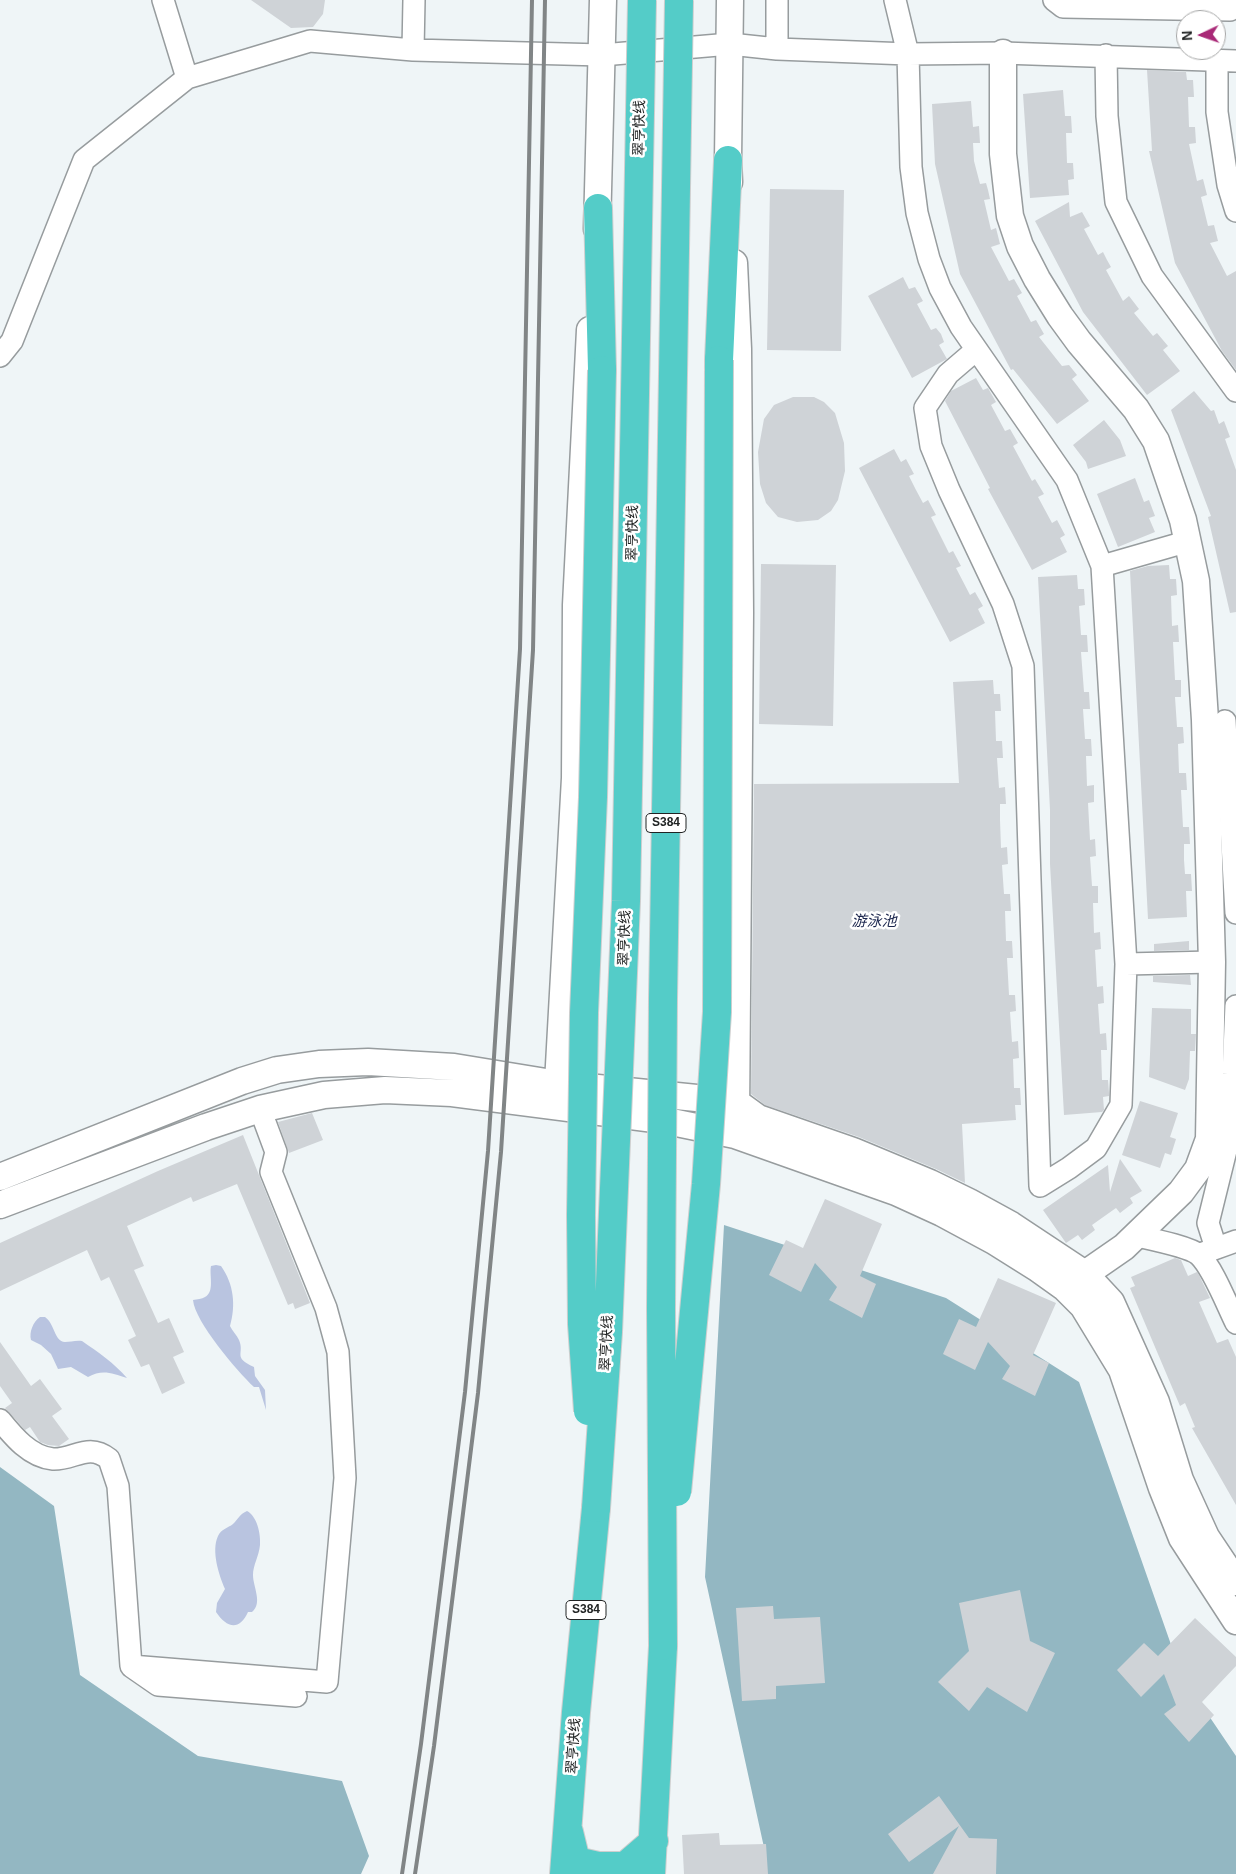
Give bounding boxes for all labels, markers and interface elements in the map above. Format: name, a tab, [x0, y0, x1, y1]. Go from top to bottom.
north arrow	[1176, 10, 1226, 60]
text: N	[1179, 30, 1195, 41]
street label: 翠亨快线	[631, 100, 649, 156]
street label: 翠亨快线	[624, 505, 642, 561]
road number: S384	[646, 814, 686, 832]
street label: 翠亨快线	[616, 910, 634, 966]
water label: 游泳池	[852, 913, 896, 931]
street label: 翠亨快线	[597, 1315, 617, 1371]
road number: S384	[566, 1600, 606, 1620]
street label: 翠亨快线	[564, 1717, 584, 1775]

